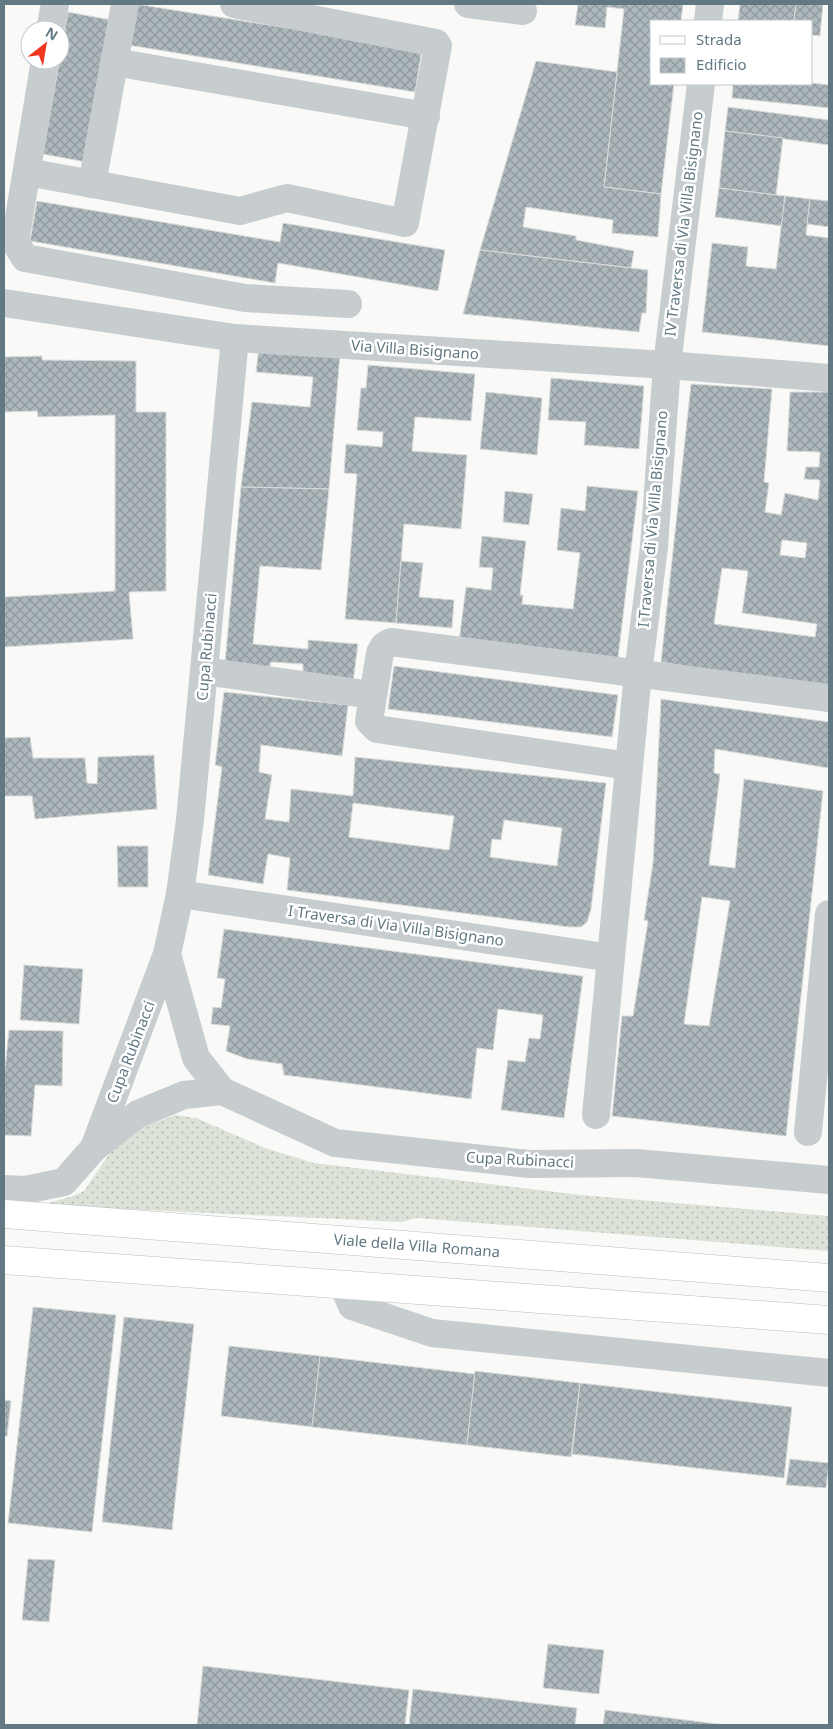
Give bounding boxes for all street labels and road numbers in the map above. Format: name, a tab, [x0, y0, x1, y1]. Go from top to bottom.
street label: IV Traversa di Via Villa Bisignano	[659, 110, 707, 338]
street label: Via Villa Bisignano	[351, 335, 480, 363]
street label: I Traversa di Via Villa Bisignano	[633, 410, 671, 628]
street label: Cupa Rubinacci	[191, 592, 221, 702]
street label: I Traversa di Via Villa Bisignano	[287, 900, 505, 950]
street label: Cupa Rubinacci	[101, 998, 159, 1106]
street label: Cupa Rubinacci	[466, 1146, 574, 1172]
street label: Viale della Villa Romana	[333, 1229, 501, 1261]

